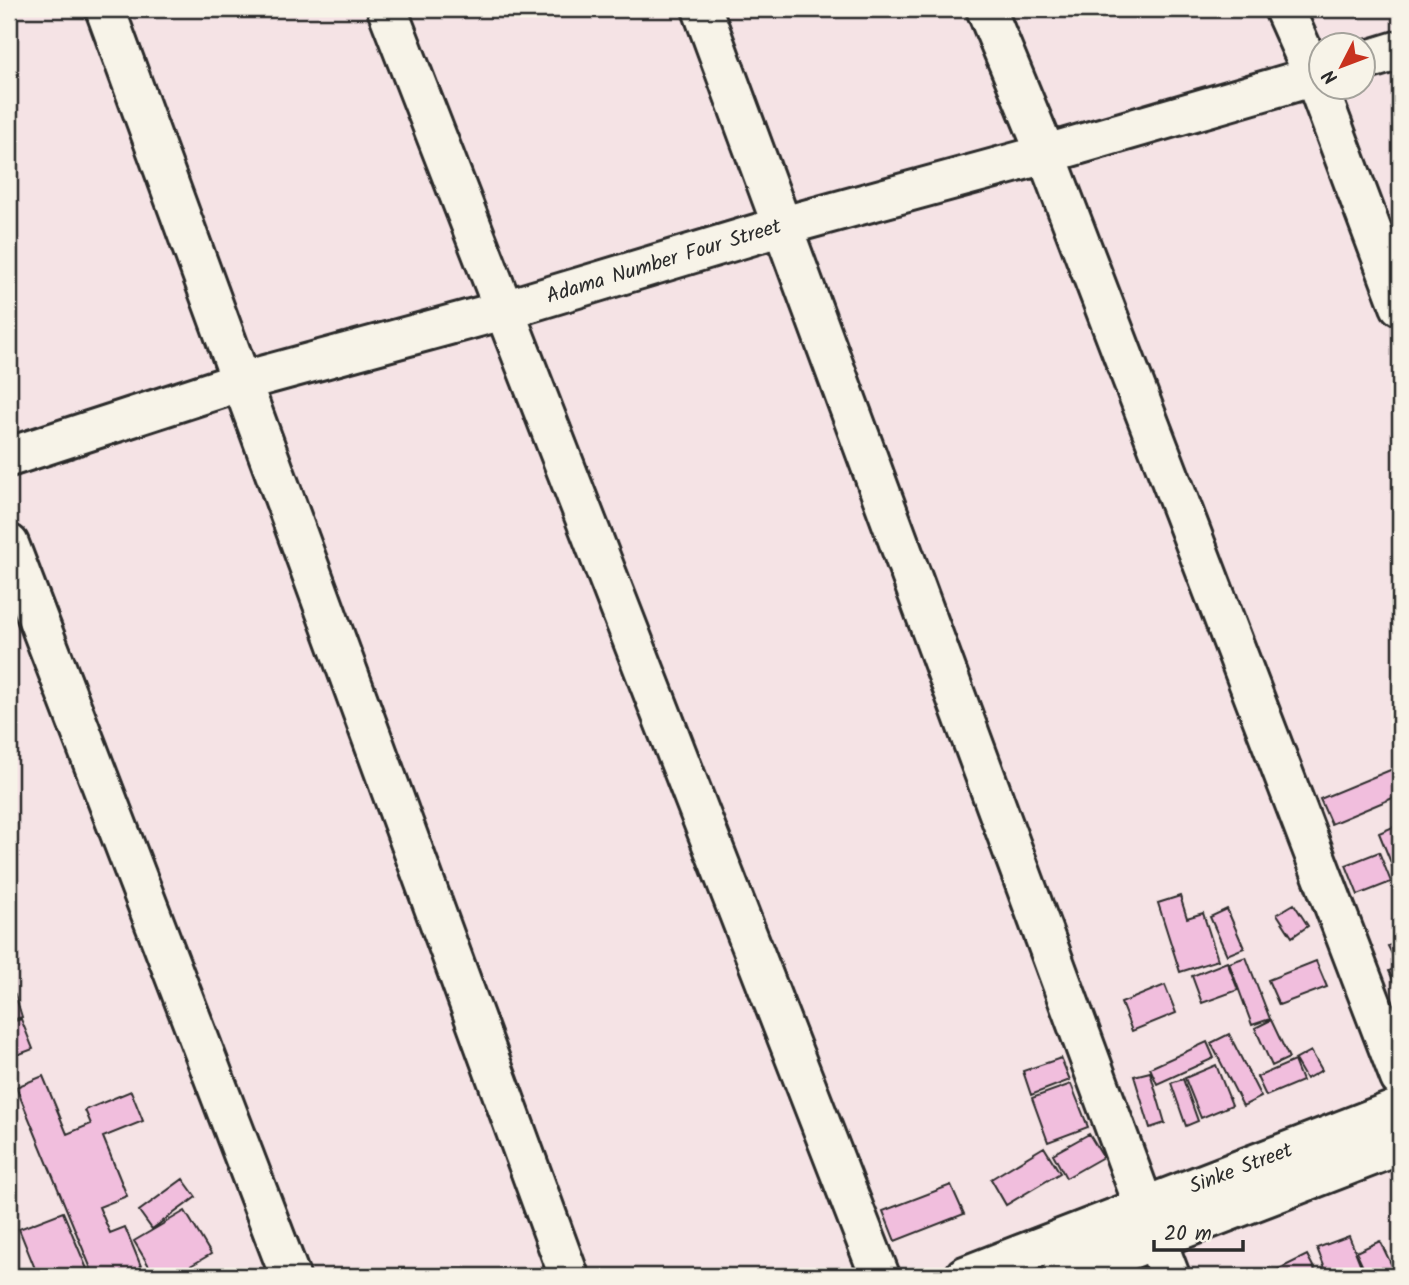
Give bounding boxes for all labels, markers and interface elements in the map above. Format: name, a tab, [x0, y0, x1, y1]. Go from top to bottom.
north arrow	[1308, 32, 1378, 102]
text: N	[1316, 62, 1346, 91]
street label: Adama Number Four Street	[542, 210, 786, 313]
street label: Sinke Street	[1185, 1134, 1298, 1204]
scale bar	[1154, 1208, 1243, 1252]
text: 20 m	[1164, 1218, 1212, 1251]

